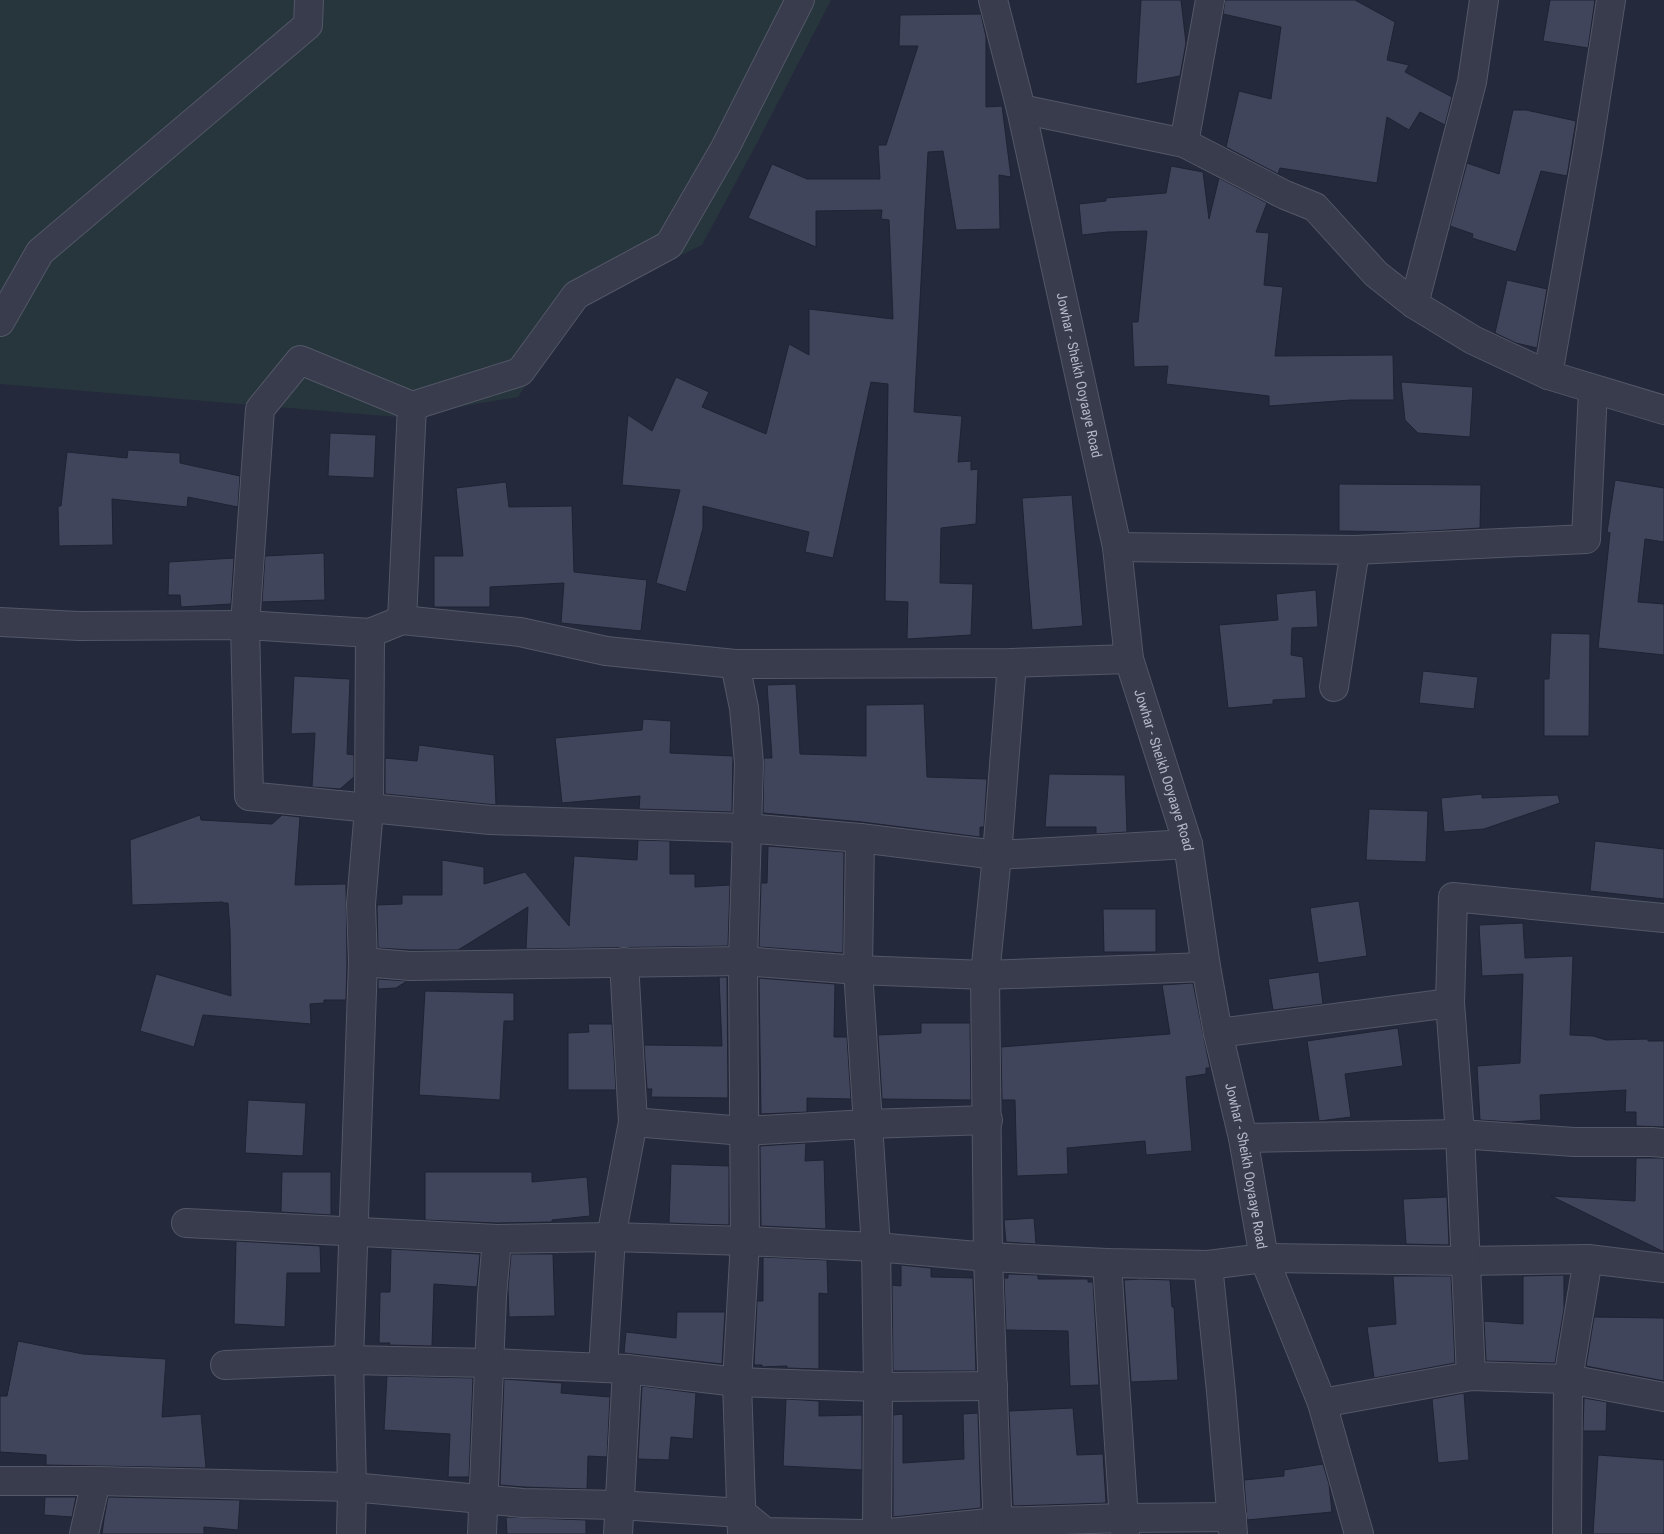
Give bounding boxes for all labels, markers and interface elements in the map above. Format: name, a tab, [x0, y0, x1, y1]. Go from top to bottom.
street label: Jowhar - Sheikh Ooyaaye Road	[1053, 291, 1105, 459]
street label: Jowhar - Sheikh Ooyaaye Road	[1131, 687, 1197, 852]
street label: Jowhar - Sheikh Ooyaaye Road	[1222, 1081, 1270, 1250]

